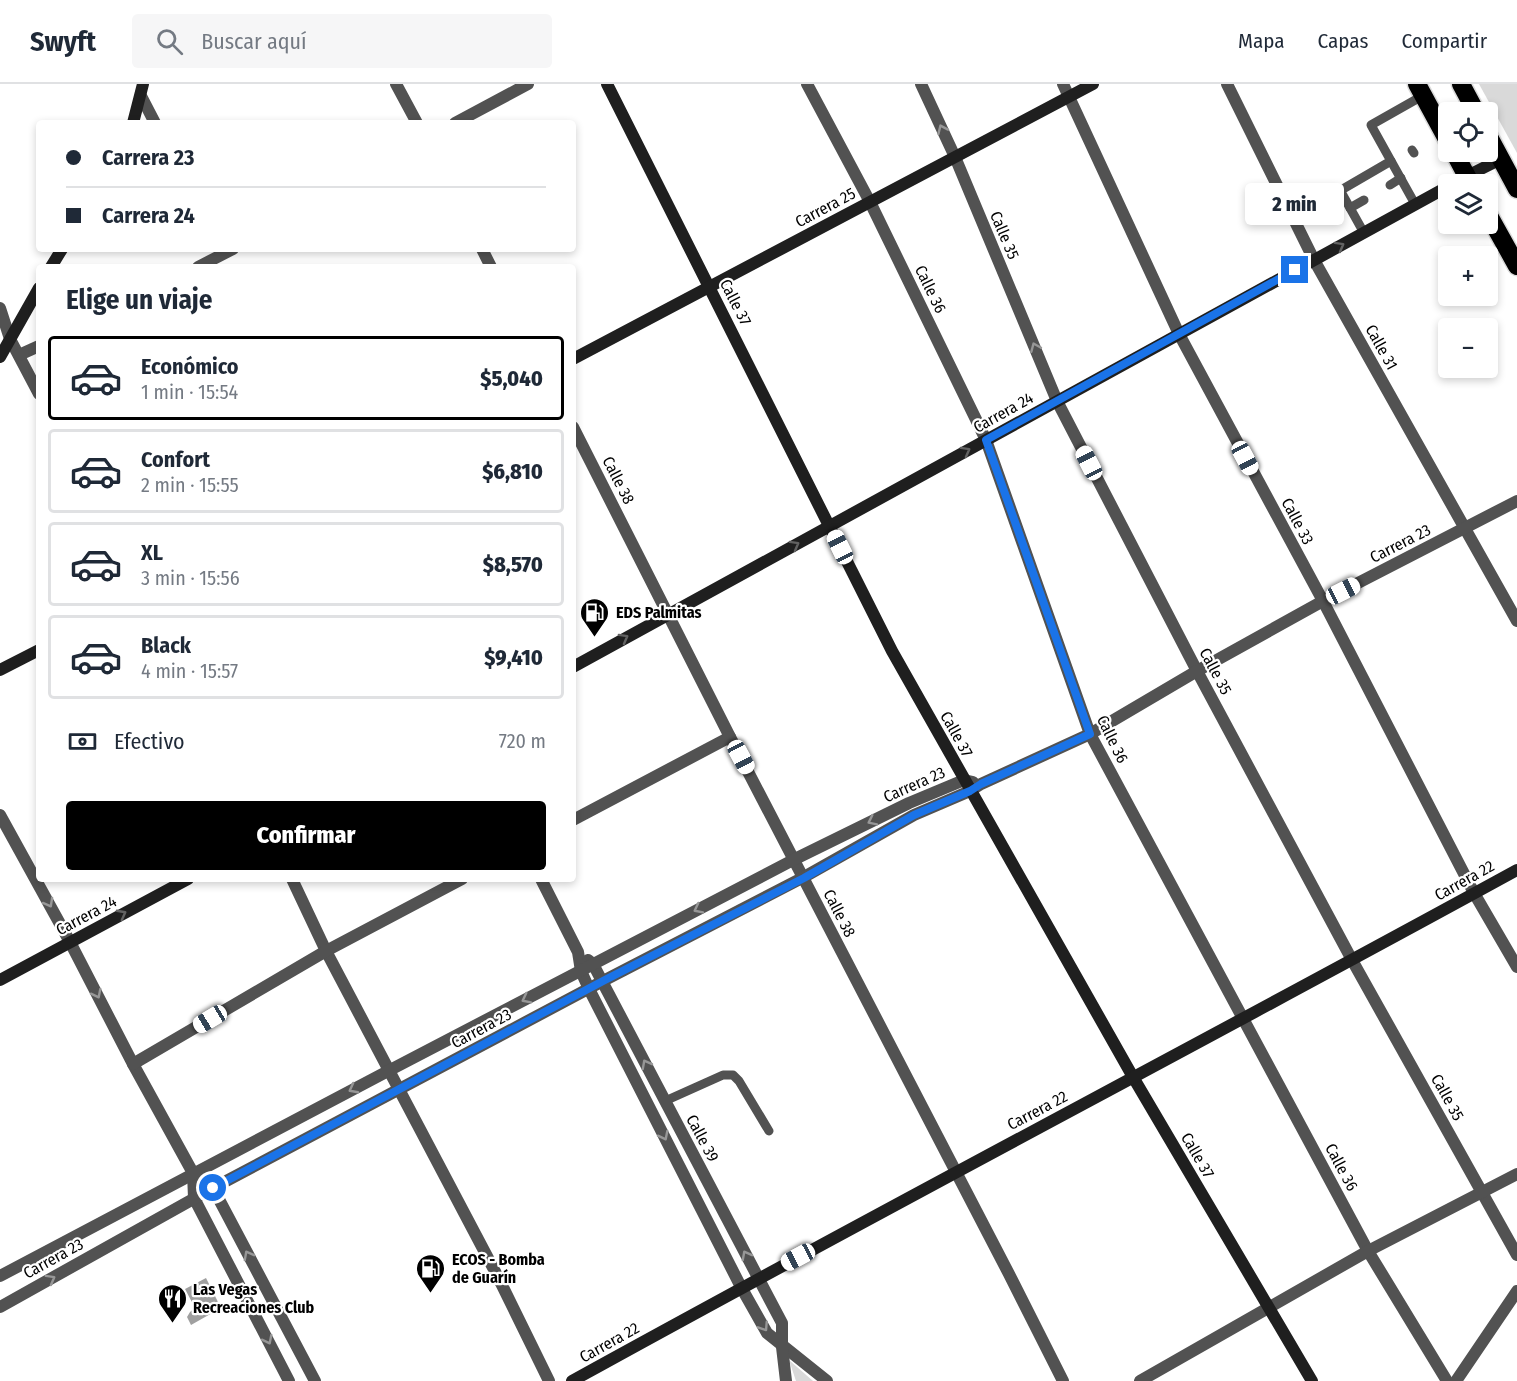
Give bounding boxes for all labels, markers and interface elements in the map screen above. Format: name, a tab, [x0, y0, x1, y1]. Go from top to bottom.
search box	[132, 14, 552, 68]
text: Swyft	[30, 25, 96, 58]
icon: search	[153, 25, 186, 58]
text: Buscar aquí	[201, 28, 307, 55]
text: Mapa	[1238, 28, 1285, 54]
text: Capas	[1318, 28, 1368, 54]
text: Compartir	[1401, 28, 1487, 54]
map controls	[1438, 102, 1498, 378]
button: locate	[1438, 102, 1498, 162]
one-way arrow	[937, 124, 949, 135]
text: Carrera 23	[102, 144, 194, 171]
button: layers	[1438, 174, 1498, 234]
callout: 2 min	[1246, 183, 1344, 225]
street label: Carrera 25	[792, 184, 859, 231]
text: 2 min	[1272, 192, 1317, 216]
text: Carrera 24	[102, 202, 195, 229]
street label: Calle 35	[986, 208, 1023, 262]
one-way arrow	[1334, 242, 1344, 253]
button: +	[1438, 246, 1498, 306]
route end	[1281, 256, 1308, 283]
street label: Calle 36	[911, 262, 950, 316]
street label: Calle 37	[716, 276, 755, 329]
text: Elige un viaje	[66, 284, 212, 316]
button: −	[1438, 318, 1498, 378]
street label: Calle 31	[1361, 321, 1402, 373]
one-way arrow	[1030, 342, 1042, 353]
icon: car	[69, 351, 123, 405]
text: Económico	[141, 353, 239, 380]
text: $5,040	[480, 365, 543, 392]
text: 1 min · 15:54	[141, 380, 238, 404]
street label: Carrera 24	[970, 388, 1037, 437]
car	[1229, 438, 1261, 478]
car	[1073, 443, 1105, 483]
icon: car	[69, 444, 123, 498]
text: Confort	[141, 446, 210, 473]
one-way arrow	[960, 447, 970, 458]
street label: Calle 38	[599, 453, 639, 507]
text: $6,810	[482, 458, 543, 485]
text: 2 min · 15:55	[141, 473, 239, 497]
street label: Calle 33	[1277, 495, 1318, 548]
street label: Carrera 23	[1367, 520, 1434, 567]
car	[824, 527, 856, 567]
icon: car	[69, 537, 123, 591]
text: XL	[141, 539, 163, 566]
one-way arrow	[789, 541, 799, 552]
text: $8,570	[483, 551, 543, 578]
text: 3 min · 15:56	[141, 566, 240, 590]
car	[1323, 575, 1363, 607]
fuel station icon: EDS Palmitas	[579, 596, 611, 638]
place label: EDS Palmitas	[616, 603, 702, 622]
icon: car	[69, 630, 123, 684]
text: Black	[141, 632, 191, 659]
one-way arrow	[618, 634, 629, 645]
text: $9,410	[484, 644, 543, 671]
street label: Calle 35	[1195, 645, 1236, 698]
text: 4 min · 15:57	[141, 659, 238, 683]
street label: Calle 37	[936, 708, 977, 761]
street label: Calle 36	[1093, 712, 1132, 766]
icon: cash	[66, 725, 99, 758]
text: Efectivo	[114, 728, 185, 755]
text: 720 m	[499, 729, 546, 753]
car	[725, 737, 757, 777]
street label: Carrera 23	[880, 762, 948, 806]
button: Confirmar	[66, 801, 546, 870]
one-way arrow	[868, 813, 879, 825]
street label: Carrera 22	[1431, 856, 1497, 905]
street label: Calle 38	[820, 886, 860, 940]
street label: Carrera 24	[53, 892, 120, 939]
one-way arrow	[42, 897, 53, 907]
one-way arrow	[694, 902, 705, 913]
one-way arrow	[116, 910, 126, 921]
one-way arrow	[90, 987, 101, 998]
one-way arrow	[521, 992, 532, 1004]
car	[190, 1002, 230, 1036]
street label: Carrera 23	[448, 1005, 515, 1052]
one-way arrow	[641, 1059, 653, 1070]
street label: Calle 35	[1427, 1071, 1468, 1124]
one-way arrow	[348, 1082, 359, 1093]
street label: Carrera 22	[1004, 1087, 1070, 1134]
street label: Calle 39	[682, 1111, 723, 1165]
one-way arrow	[657, 1129, 668, 1140]
street label: Calle 37	[1177, 1129, 1218, 1182]
street label: Calle 36	[1321, 1140, 1362, 1194]
route start	[199, 1174, 226, 1201]
street label: Carrera 23	[20, 1234, 86, 1283]
car	[778, 1241, 818, 1273]
place label: ECOS - Bomba de Guarín	[452, 1250, 545, 1287]
one-way arrow	[244, 1251, 255, 1261]
one-way arrow	[742, 1251, 753, 1261]
fuel station icon: ECOS - Bomba de Guarín	[415, 1252, 447, 1294]
one-way arrow	[45, 1274, 55, 1286]
place label: Las Vegas Recreaciones Club	[193, 1280, 315, 1317]
restaurant icon: Las Vegas Recreaciones Club	[156, 1282, 188, 1324]
street label: Carrera 22	[576, 1318, 642, 1367]
one-way arrow	[757, 1320, 768, 1331]
one-way arrow	[260, 1334, 272, 1345]

